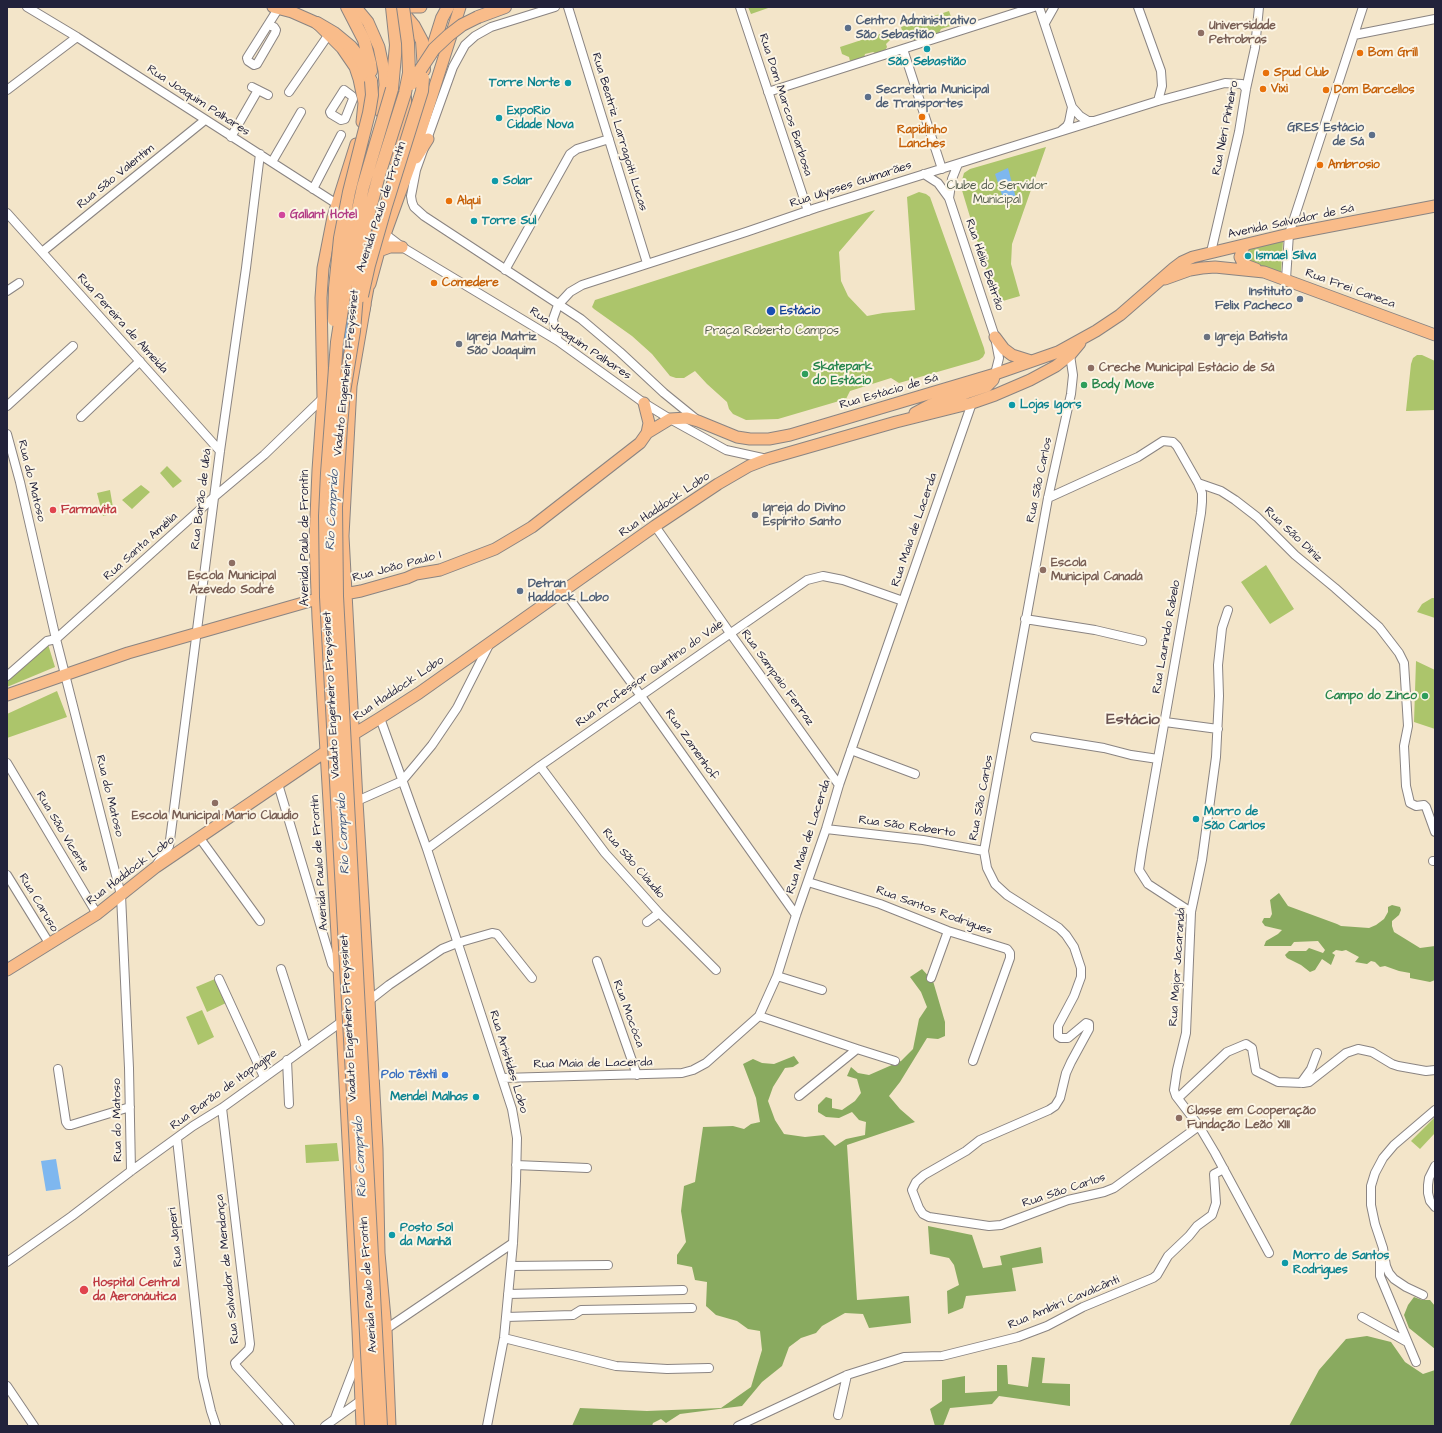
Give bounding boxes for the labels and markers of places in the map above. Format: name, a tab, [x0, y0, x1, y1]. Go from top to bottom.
place label: Centro Administrativo São Sebastião	[856, 14, 976, 42]
place label: Universidade Petrobras	[1209, 19, 1276, 47]
marker: Centro Administrativo São Sebastião	[843, 23, 853, 33]
marker: Universidade Petrobras	[1196, 28, 1206, 38]
marker: São Sebastião	[922, 44, 932, 54]
place label: Bom Grill	[1368, 46, 1418, 60]
marker: Bom Grill	[1355, 48, 1365, 58]
place label: São Sebastião	[888, 55, 966, 69]
place label: Spud Club	[1274, 66, 1329, 80]
marker: Spud Club	[1261, 68, 1271, 78]
place label: Torre Norte	[489, 76, 560, 90]
marker: Torre Norte	[563, 78, 573, 88]
place label: Vixi	[1271, 82, 1288, 96]
place label: Secretaria Municipal de Transportes	[876, 83, 989, 111]
place label: Dom Barcellos	[1334, 83, 1415, 97]
marker: Vixi	[1258, 84, 1268, 94]
marker: Dom Barcellos	[1321, 85, 1331, 95]
marker: Secretaria Municipal de Transportes	[863, 92, 873, 102]
place label: ExpoRio Cidade Nova	[507, 104, 574, 132]
marker: Rapidinho Lanches	[917, 112, 927, 122]
marker: ExpoRio Cidade Nova	[494, 113, 504, 123]
place label: GRES Estácio de Sá	[1287, 121, 1364, 149]
place label: Rapidinho Lanches	[897, 123, 947, 151]
marker: GRES Estácio de Sá	[1367, 130, 1377, 140]
place label: Ambrosio	[1328, 158, 1380, 172]
marker: Ambrosio	[1315, 160, 1325, 170]
place label: Solar	[503, 174, 532, 188]
marker: Solar	[490, 176, 500, 186]
place label: Alqui	[457, 194, 481, 208]
marker: Alqui	[444, 196, 454, 206]
place label: Gallant Hotel	[290, 208, 357, 222]
marker: Gallant Hotel	[277, 210, 287, 220]
place label: Torre Sul	[482, 214, 536, 228]
marker: Torre Sul	[469, 216, 479, 226]
place label: Ismael Silva	[1256, 249, 1316, 263]
marker: Ismael Silva	[1243, 251, 1253, 261]
place label: Comedere	[442, 276, 499, 290]
marker: Comedere	[429, 278, 439, 288]
place label: Instituto Felix Pacheco	[1215, 285, 1292, 313]
marker: Instituto Felix Pacheco	[1295, 294, 1305, 304]
place label: Estácio	[780, 304, 820, 318]
marker: Estácio	[765, 305, 777, 317]
place label: Igreja Matriz São Joaquim	[467, 330, 536, 358]
place label: Igreja Batista	[1215, 330, 1287, 344]
marker: Igreja Batista	[1202, 332, 1212, 342]
marker: Igreja Matriz São Joaquim	[454, 339, 464, 349]
place label: Skatepark do Estácio	[813, 360, 872, 388]
place label: Creche Municipal Estácio de Sá	[1099, 361, 1274, 375]
marker: Creche Municipal Estácio de Sá	[1086, 363, 1096, 373]
marker: Skatepark do Estácio	[800, 369, 810, 379]
place label: Body Move	[1092, 378, 1154, 392]
marker: Body Move	[1079, 380, 1089, 390]
place label: Lojas Igors	[1020, 398, 1082, 412]
marker: Lojas Igors	[1007, 400, 1017, 410]
place label: Igreja do Divino Espírito Santo	[763, 501, 845, 529]
place label: Farmavita	[61, 503, 116, 517]
marker: Farmavita	[48, 505, 58, 515]
marker: Igreja do Divino Espírito Santo	[750, 510, 760, 520]
place label: Escola Municipal Canadá	[1051, 556, 1143, 584]
marker: Escola Municipal Azevedo Sodré	[227, 558, 237, 568]
marker: Escola Municipal Canadá	[1038, 565, 1048, 575]
place label: Escola Municipal Azevedo Sodré	[188, 569, 276, 597]
place label: Detran Haddock Lobo	[528, 577, 609, 605]
marker: Detran Haddock Lobo	[515, 586, 525, 596]
place label: Campo do Zinco	[1326, 689, 1417, 703]
marker: Campo do Zinco	[1420, 691, 1430, 701]
marker: Escola Municipal Mario Claudio	[210, 798, 220, 808]
place label: Morro de São Carlos	[1204, 805, 1265, 833]
place label: Escola Municipal Mario Claudio	[132, 809, 298, 823]
marker: Morro de São Carlos	[1191, 814, 1201, 824]
place label: Polo Têxtil	[381, 1068, 437, 1082]
marker: Polo Têxtil	[440, 1070, 450, 1080]
place label: Mendel Malhas	[390, 1090, 468, 1104]
marker: Mendel Malhas	[471, 1092, 481, 1102]
place label: Classe em Cooperação Fundação Leão XIII	[1187, 1104, 1316, 1132]
marker: Classe em Cooperação Fundação Leão XIII	[1174, 1113, 1184, 1123]
place label: Posto Sol da Manhã	[400, 1221, 453, 1249]
marker: Posto Sol da Manhã	[387, 1230, 397, 1240]
place label: Morro de Santos Rodrigues	[1293, 1249, 1389, 1277]
marker: Morro de Santos Rodrigues	[1280, 1258, 1290, 1268]
place label: Hospital Central da Aeronáutica	[93, 1276, 180, 1304]
marker: Hospital Central da Aeronáutica	[78, 1284, 90, 1296]

